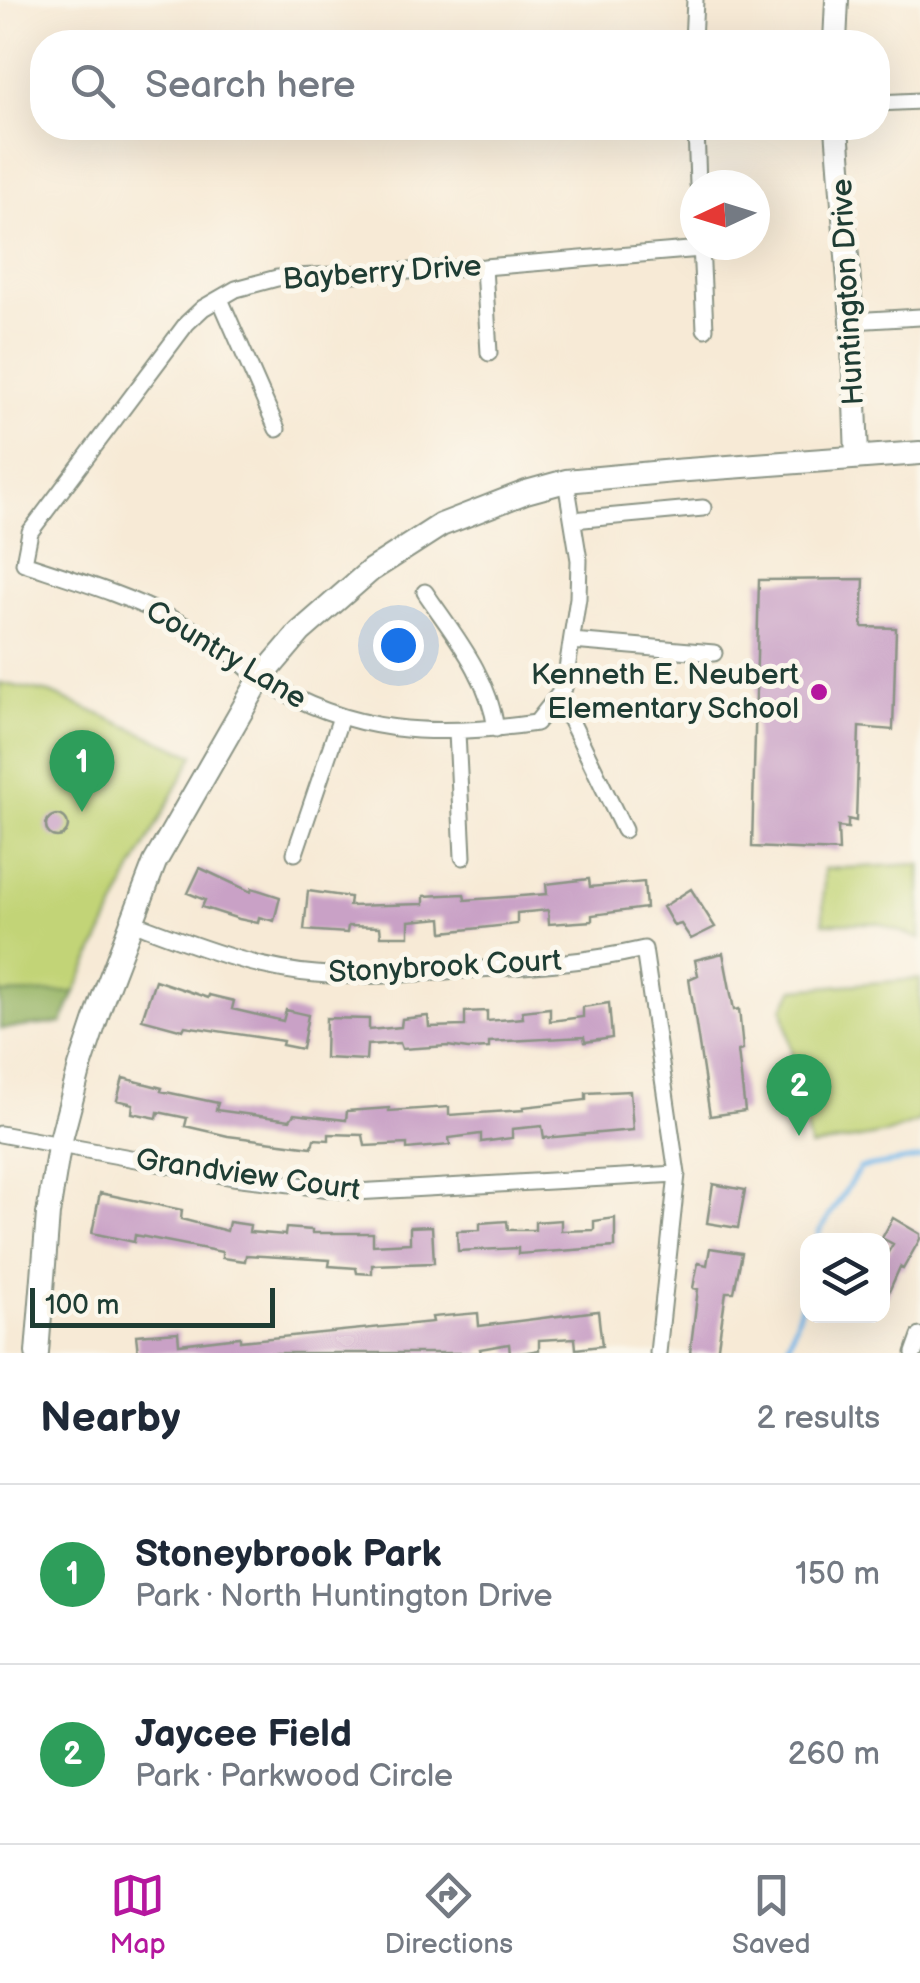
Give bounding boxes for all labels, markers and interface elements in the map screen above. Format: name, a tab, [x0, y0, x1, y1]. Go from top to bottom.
search box	[30, 30, 890, 140]
icon: search	[65, 58, 120, 113]
text: Search here	[145, 63, 356, 108]
north arrow	[680, 170, 770, 260]
street label: Huntington Drive	[824, 178, 872, 406]
street label: Bayberry Drive	[281, 248, 483, 298]
street label: Country Lane	[139, 593, 313, 717]
your location	[373, 620, 424, 671]
place label: Kenneth E. Neubert Elementary School	[531, 657, 799, 727]
marker: Kenneth E. Neubert Elementary School	[808, 681, 830, 703]
pin: 1	[49, 730, 114, 812]
street label: Stonybrook Court	[328, 943, 562, 991]
pin: 2	[766, 1054, 832, 1136]
street label: Grandview Court	[133, 1141, 363, 1209]
map controls	[800, 1233, 890, 1323]
button: layers	[800, 1233, 890, 1323]
scale bar	[30, 1283, 275, 1328]
text: 100 m	[45, 1289, 119, 1322]
text: Nearby	[40, 1393, 180, 1444]
text: 2 results	[756, 1399, 880, 1438]
text: Stoneybrook Park	[135, 1532, 441, 1577]
text: 1	[66, 1555, 79, 1594]
text: 150 m	[795, 1555, 880, 1594]
text: Park · North Huntington Drive	[135, 1577, 552, 1616]
text: Jaycee Field	[135, 1712, 352, 1757]
text: 2	[63, 1735, 82, 1774]
text: 260 m	[788, 1735, 880, 1774]
text: Park · Parkwood Circle	[135, 1757, 453, 1796]
tab: Map	[109, 1868, 166, 1961]
tab: Directions	[384, 1868, 513, 1961]
tab: Saved	[732, 1868, 811, 1961]

